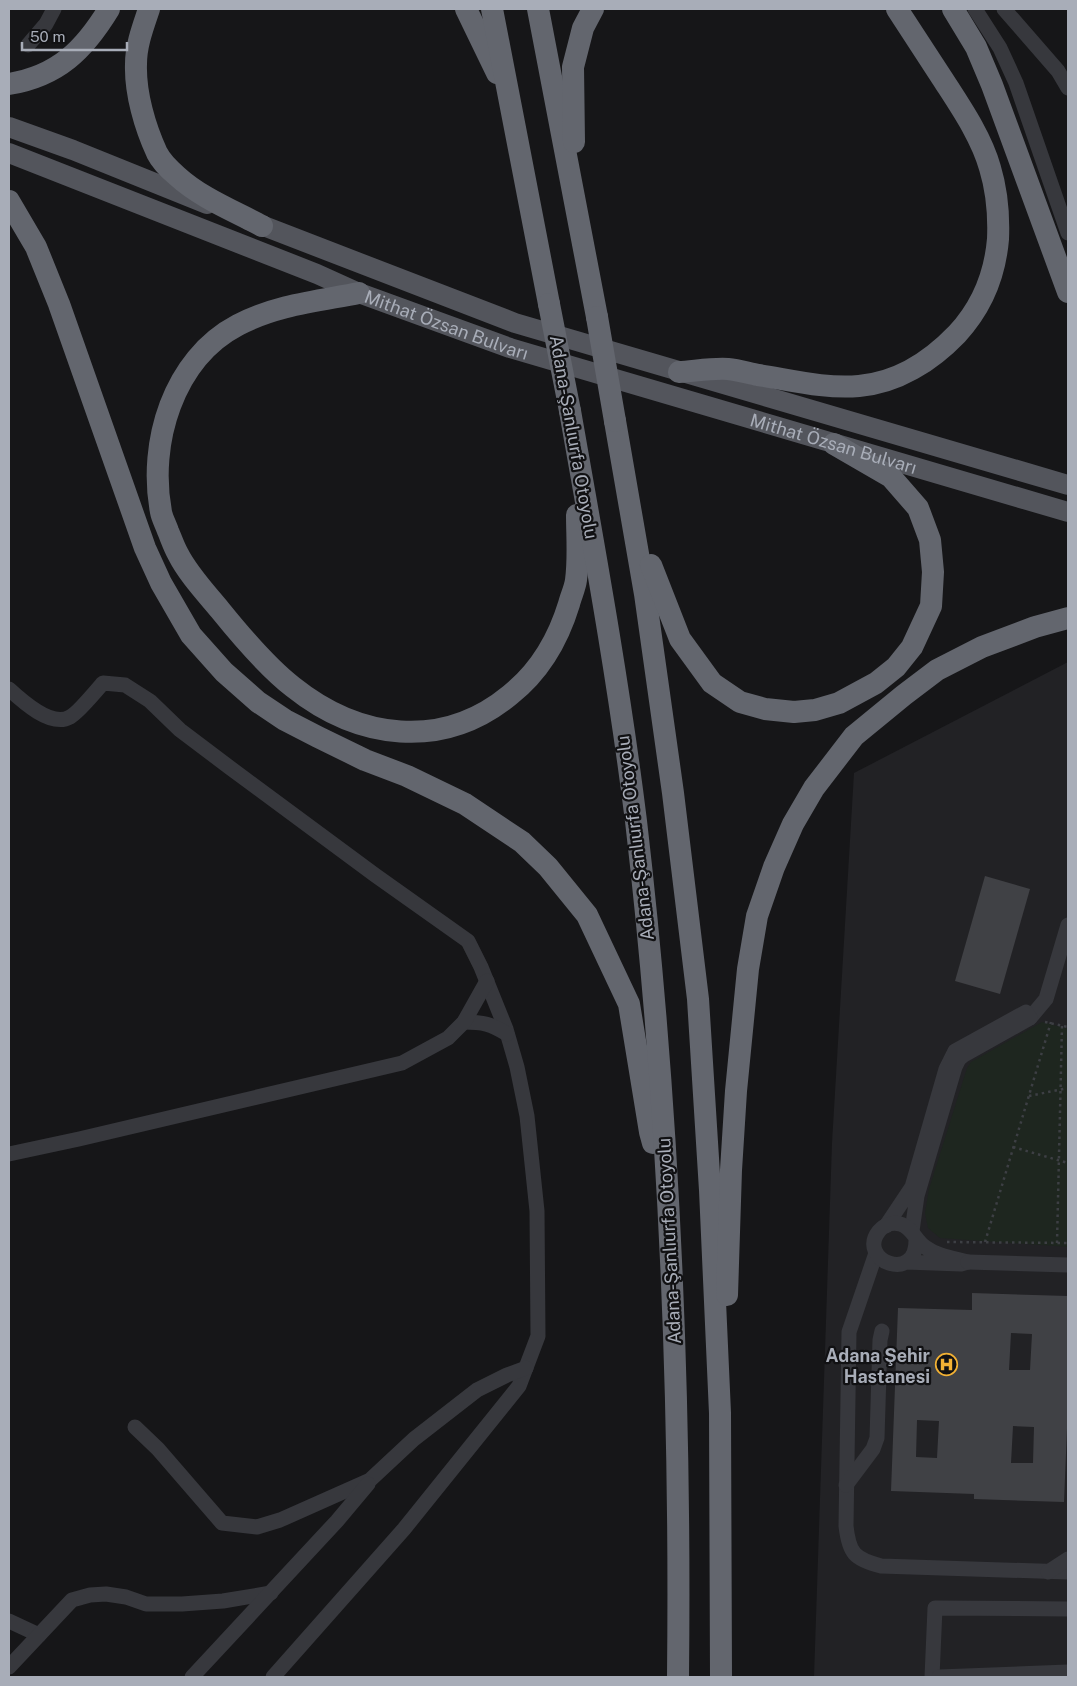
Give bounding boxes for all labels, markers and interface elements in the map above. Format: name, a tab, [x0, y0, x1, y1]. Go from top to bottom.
scale bar	[22, 20, 128, 52]
text: 50 m	[30, 28, 65, 45]
street label: Mithat Özsan Bulvarı	[362, 285, 531, 363]
street label: Adana-Şanlıurfa Otoyolu	[546, 334, 602, 540]
street label: Mithat Özsan Bulvarı	[748, 409, 919, 478]
street label: Adana-Şanlıurfa Otoyolu	[612, 734, 658, 942]
street label: Adana-Şanlıurfa Otoyolu	[653, 1137, 685, 1345]
place label: Adana Şehir Hastanesi	[826, 1345, 931, 1387]
hospital icon: Adana Şehir Hastanesi	[934, 1353, 958, 1377]

